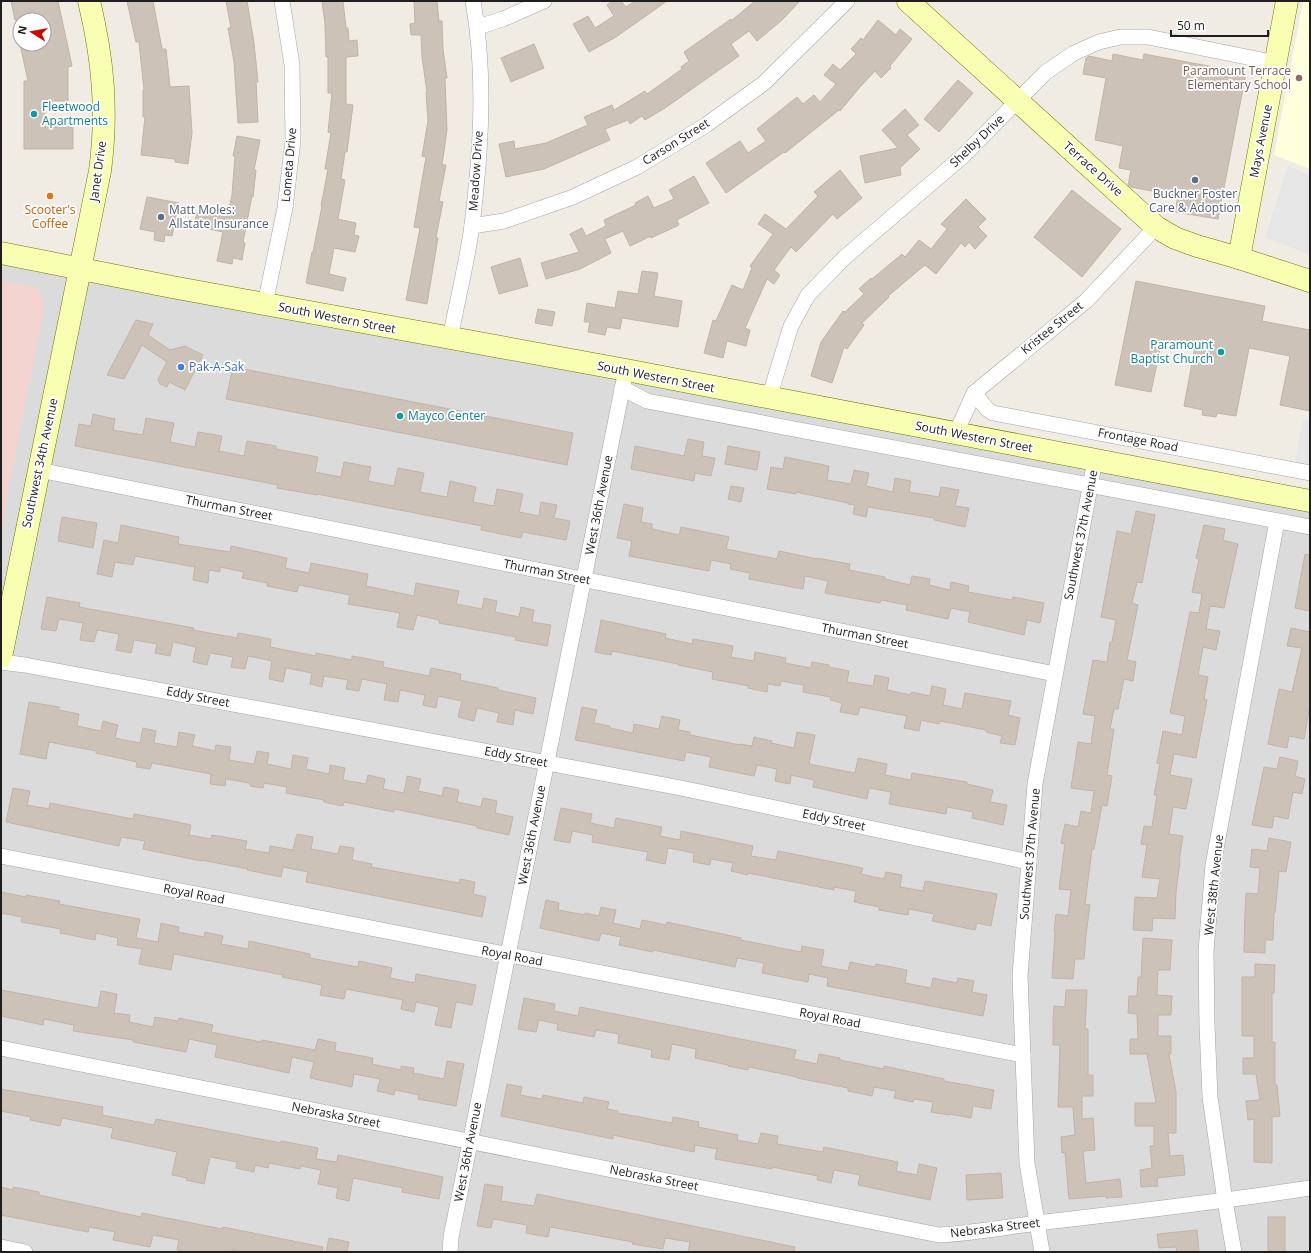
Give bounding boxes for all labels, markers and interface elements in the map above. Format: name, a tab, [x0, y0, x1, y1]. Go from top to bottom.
north arrow	[12, 12, 52, 52]
scale bar	[1171, 12, 1268, 38]
text: 50 m	[1177, 17, 1205, 34]
text: N	[13, 24, 30, 36]
place label: Paramount Terrace Elementary School	[1183, 62, 1291, 93]
marker: Paramount Terrace Elementary School	[1294, 73, 1304, 83]
place label: Fleetwood Apartments	[42, 98, 108, 129]
street label: Mays Avenue	[1245, 103, 1276, 179]
marker: Fleetwood Apartments	[29, 109, 39, 119]
street label: Shelby Drive	[946, 110, 1008, 171]
street label: Carson Street	[639, 114, 712, 169]
street label: Lometa Drive	[277, 127, 300, 203]
street label: Meadow Drive	[464, 130, 487, 212]
street label: Terrace Drive	[1060, 137, 1127, 200]
street label: Janet Drive	[85, 139, 110, 203]
marker: Buckner Foster Care & Adoption	[1190, 175, 1200, 185]
place label: Buckner Foster Care & Adoption	[1149, 185, 1241, 216]
marker: Scooter's Coffee	[45, 191, 55, 201]
place label: Scooter's Coffee	[24, 201, 76, 232]
place label: Matt Moles: Allstate Insurance	[169, 201, 269, 232]
marker: Matt Moles: Allstate Insurance	[156, 212, 166, 222]
street label: Kristee Street	[1017, 297, 1086, 358]
street label: South Western Street	[277, 298, 397, 337]
place label: Paramount Baptist Church	[1131, 336, 1213, 367]
marker: Paramount Baptist Church	[1216, 347, 1226, 357]
street label: South Western Street	[596, 357, 716, 396]
place label: Pak-A-Sak	[189, 358, 245, 375]
marker: Pak-A-Sak	[176, 362, 186, 372]
street label: Southwest 34th Avenue	[17, 396, 62, 529]
place label: Mayco Center	[408, 407, 485, 424]
marker: Mayco Center	[395, 411, 405, 421]
street label: South Western Street	[914, 417, 1034, 456]
street label: Frontage Road	[1096, 423, 1180, 456]
street label: West 36th Avenue	[581, 453, 617, 556]
street label: Southwest 37th Avenue	[1060, 468, 1102, 601]
street label: Thurman Street	[184, 491, 274, 524]
street label: Thurman Street	[502, 555, 592, 588]
street label: Thurman Street	[820, 619, 910, 652]
street label: Eddy Street	[165, 682, 231, 711]
street label: Eddy Street	[483, 742, 549, 771]
street label: West 36th Avenue	[514, 783, 550, 886]
street label: Southwest 37th Avenue	[1015, 787, 1044, 921]
street label: Eddy Street	[801, 805, 867, 834]
street label: West 38th Avenue	[1200, 833, 1227, 936]
street label: Royal Road	[162, 879, 226, 908]
street label: Royal Road	[480, 941, 544, 970]
street label: Royal Road	[798, 1003, 862, 1032]
street label: Nebraska Street	[290, 1098, 382, 1131]
street label: West 36th Avenue	[450, 1100, 486, 1203]
street label: Nebraska Street	[608, 1161, 700, 1194]
street label: Nebraska Street	[949, 1214, 1041, 1241]

